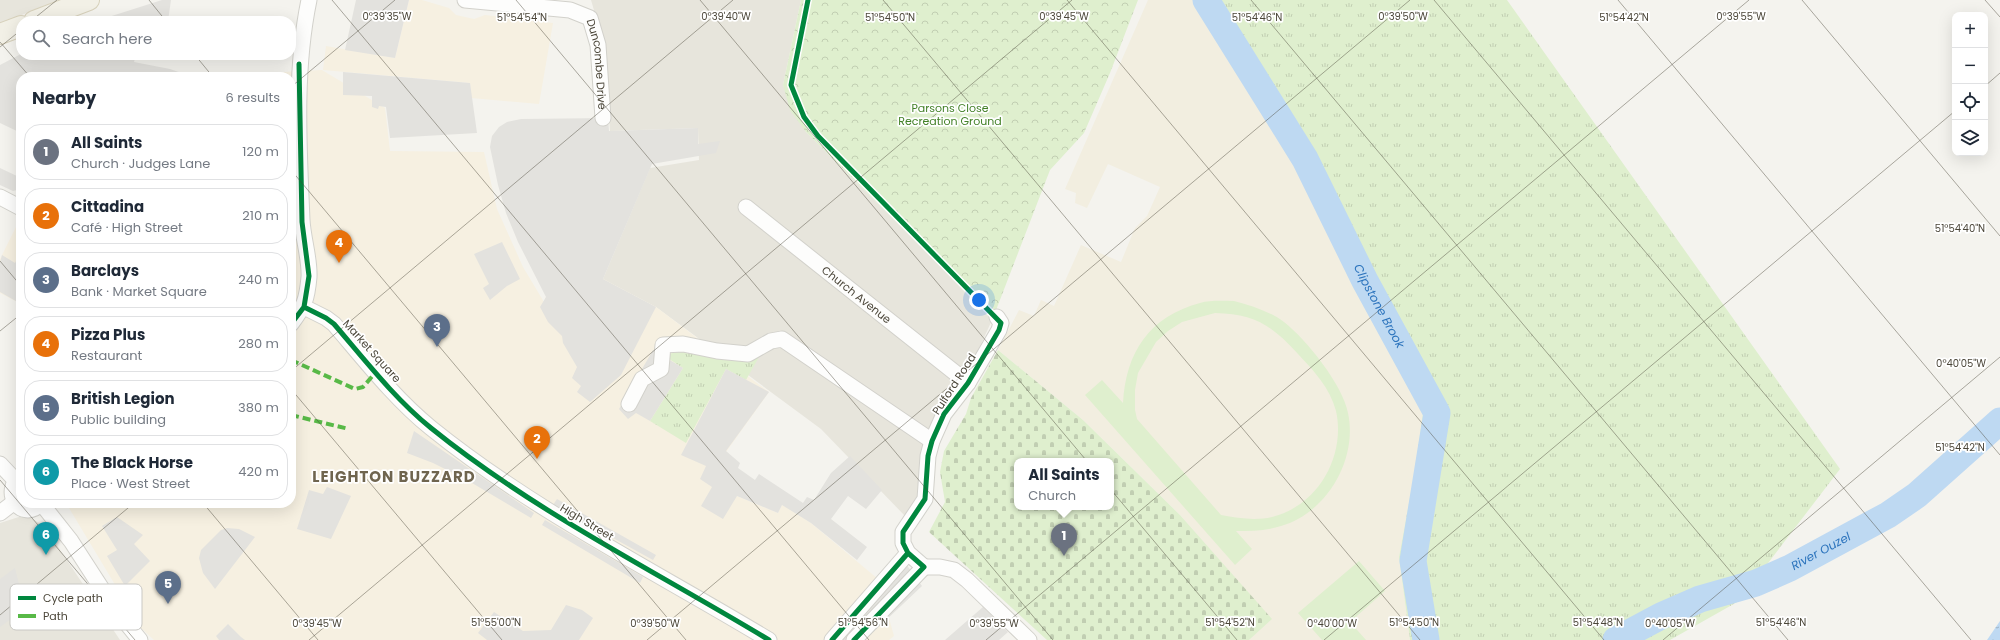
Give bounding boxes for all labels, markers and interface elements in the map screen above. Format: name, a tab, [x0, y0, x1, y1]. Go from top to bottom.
text: 0°39'35"W	[362, 9, 412, 24]
text: 0°39'40"W	[701, 9, 751, 24]
text: 0°39'45"W	[1039, 9, 1089, 24]
text: 0°39'50"W	[1378, 9, 1428, 24]
text: 0°39'55"W	[1716, 9, 1766, 24]
text: 51°54'54"N	[497, 10, 547, 25]
text: 51°54'50"N	[865, 10, 915, 25]
text: 51°54'46"N	[1232, 10, 1282, 25]
text: 51°54'42"N	[1599, 10, 1649, 25]
map controls	[1952, 12, 1988, 156]
button: +	[1952, 12, 1988, 48]
search box	[16, 16, 296, 60]
street label: Duncombe Drive	[583, 17, 610, 110]
icon: search	[30, 27, 52, 49]
text: Search here	[62, 28, 152, 49]
button: −	[1952, 48, 1988, 84]
button: locate	[1952, 84, 1988, 120]
text: Nearby	[32, 86, 96, 110]
text: 6 results	[226, 88, 280, 107]
park label: Parsons Close Recreation Ground	[898, 100, 1002, 129]
button: layers	[1952, 120, 1988, 156]
text: All Saints	[71, 132, 143, 153]
text: 1	[44, 142, 48, 161]
text: 120 m	[242, 142, 279, 161]
text: Church · Judges Lane	[71, 154, 210, 173]
text: Cittadina	[71, 196, 144, 217]
text: 2	[42, 206, 50, 225]
text: 210 m	[242, 206, 279, 225]
text: Café · High Street	[71, 218, 183, 237]
text: 51°54'40"N	[1935, 221, 1985, 236]
pin: 4	[326, 230, 352, 263]
text: Barclays	[71, 260, 139, 281]
water label: Clipstone Brook	[1350, 261, 1409, 352]
street label: Church Avenue	[818, 262, 895, 327]
text: 3	[42, 270, 50, 289]
text: 240 m	[238, 270, 279, 289]
text: Bank · Market Square	[71, 282, 207, 301]
your location	[969, 290, 989, 310]
pin: 3	[424, 314, 450, 347]
street label: Market Square	[339, 316, 405, 386]
text: Pizza Plus	[71, 324, 145, 345]
text: 4	[42, 334, 50, 353]
text: 280 m	[238, 334, 279, 353]
text: Restaurant	[71, 346, 142, 365]
street label: Pulford Road	[928, 350, 980, 418]
text: 0°40'05"W	[1936, 356, 1986, 371]
text: British Legion	[71, 388, 175, 409]
text: 5	[42, 398, 50, 417]
text: 380 m	[238, 398, 279, 417]
text: Public building	[71, 410, 166, 429]
pin: 2	[524, 426, 550, 459]
text: 51°54'42"N	[1935, 440, 1985, 455]
text: The Black Horse	[71, 452, 193, 473]
popup	[1014, 458, 1114, 510]
text: 6	[42, 462, 50, 481]
text: 420 m	[238, 462, 279, 481]
text: All Saints	[1028, 464, 1100, 485]
district label: LEIGHTON BUZZARD	[312, 466, 476, 487]
text: Place · West Street	[71, 474, 190, 493]
text: Church	[1028, 486, 1076, 505]
street label: High Street	[557, 500, 617, 544]
pin: 6	[33, 522, 59, 555]
pin: 1	[1051, 523, 1077, 556]
water label: River Ouzel	[1788, 528, 1853, 574]
pin: 5	[155, 571, 181, 604]
legend	[10, 584, 142, 630]
text: Cycle path	[43, 590, 103, 606]
text: Path	[43, 608, 68, 624]
text: 51°55'00"N	[471, 615, 521, 630]
text: 51°54'56"N	[838, 615, 888, 630]
text: 51°54'52"N	[1205, 615, 1255, 630]
text: 51°54'50"N	[1389, 615, 1439, 630]
text: 51°54'48"N	[1573, 615, 1623, 630]
text: 51°54'46"N	[1756, 615, 1806, 630]
text: 0°39'45"W	[292, 616, 342, 631]
text: 0°39'50"W	[630, 616, 680, 631]
text: 0°39'55"W	[969, 616, 1019, 631]
text: 0°40'00"W	[1307, 616, 1357, 631]
text: 0°40'05"W	[1645, 616, 1695, 631]

